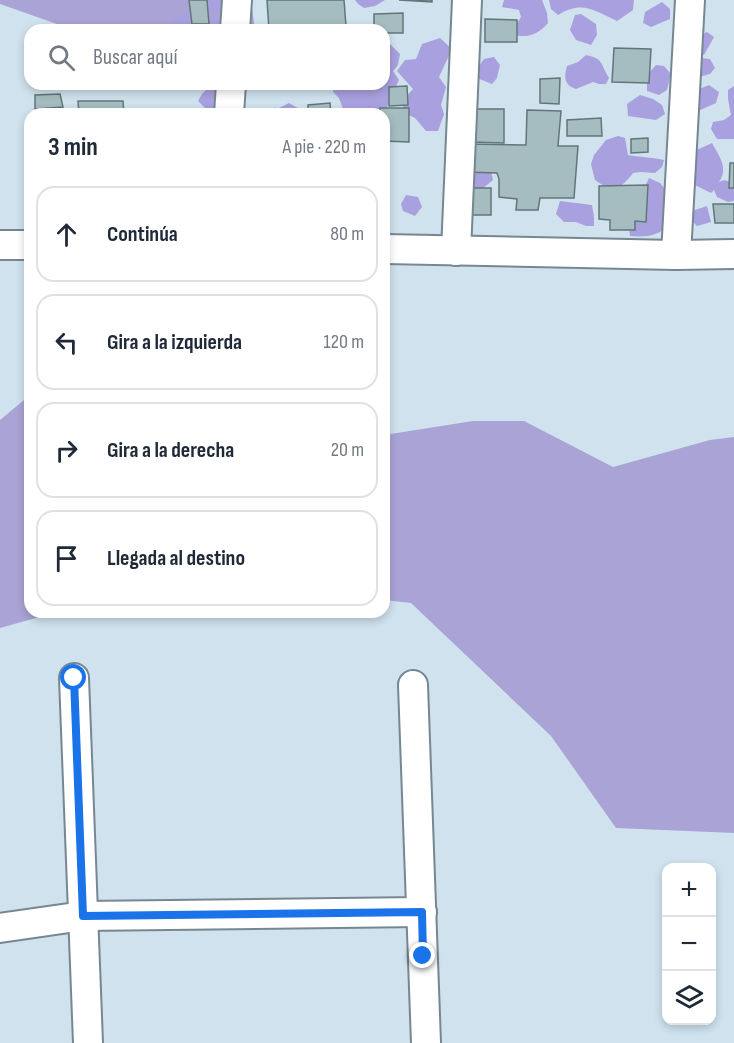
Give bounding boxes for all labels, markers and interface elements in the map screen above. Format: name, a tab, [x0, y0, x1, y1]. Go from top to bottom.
search box	[24, 24, 390, 90]
icon: search	[45, 41, 78, 74]
text: Buscar aquí	[93, 44, 178, 71]
text: 3 min	[48, 132, 98, 163]
text: A pie · 220 m	[282, 135, 366, 159]
icon: ahead	[50, 218, 83, 251]
text: Continúa	[107, 221, 178, 248]
text: 80 m	[330, 222, 364, 246]
icon: left	[50, 326, 83, 359]
text: Gira a la izquierda	[107, 329, 242, 356]
text: 120 m	[324, 330, 364, 354]
icon: right	[50, 434, 83, 467]
text: Gira a la derecha	[107, 437, 234, 464]
text: 20 m	[331, 438, 364, 462]
icon: arrive	[50, 542, 83, 575]
text: Llegada al destino	[107, 545, 245, 572]
route start	[60, 664, 86, 690]
map controls	[662, 863, 716, 1025]
button: +	[662, 863, 716, 917]
button: −	[662, 917, 716, 971]
route end	[409, 942, 435, 968]
button: layers	[662, 971, 716, 1025]

